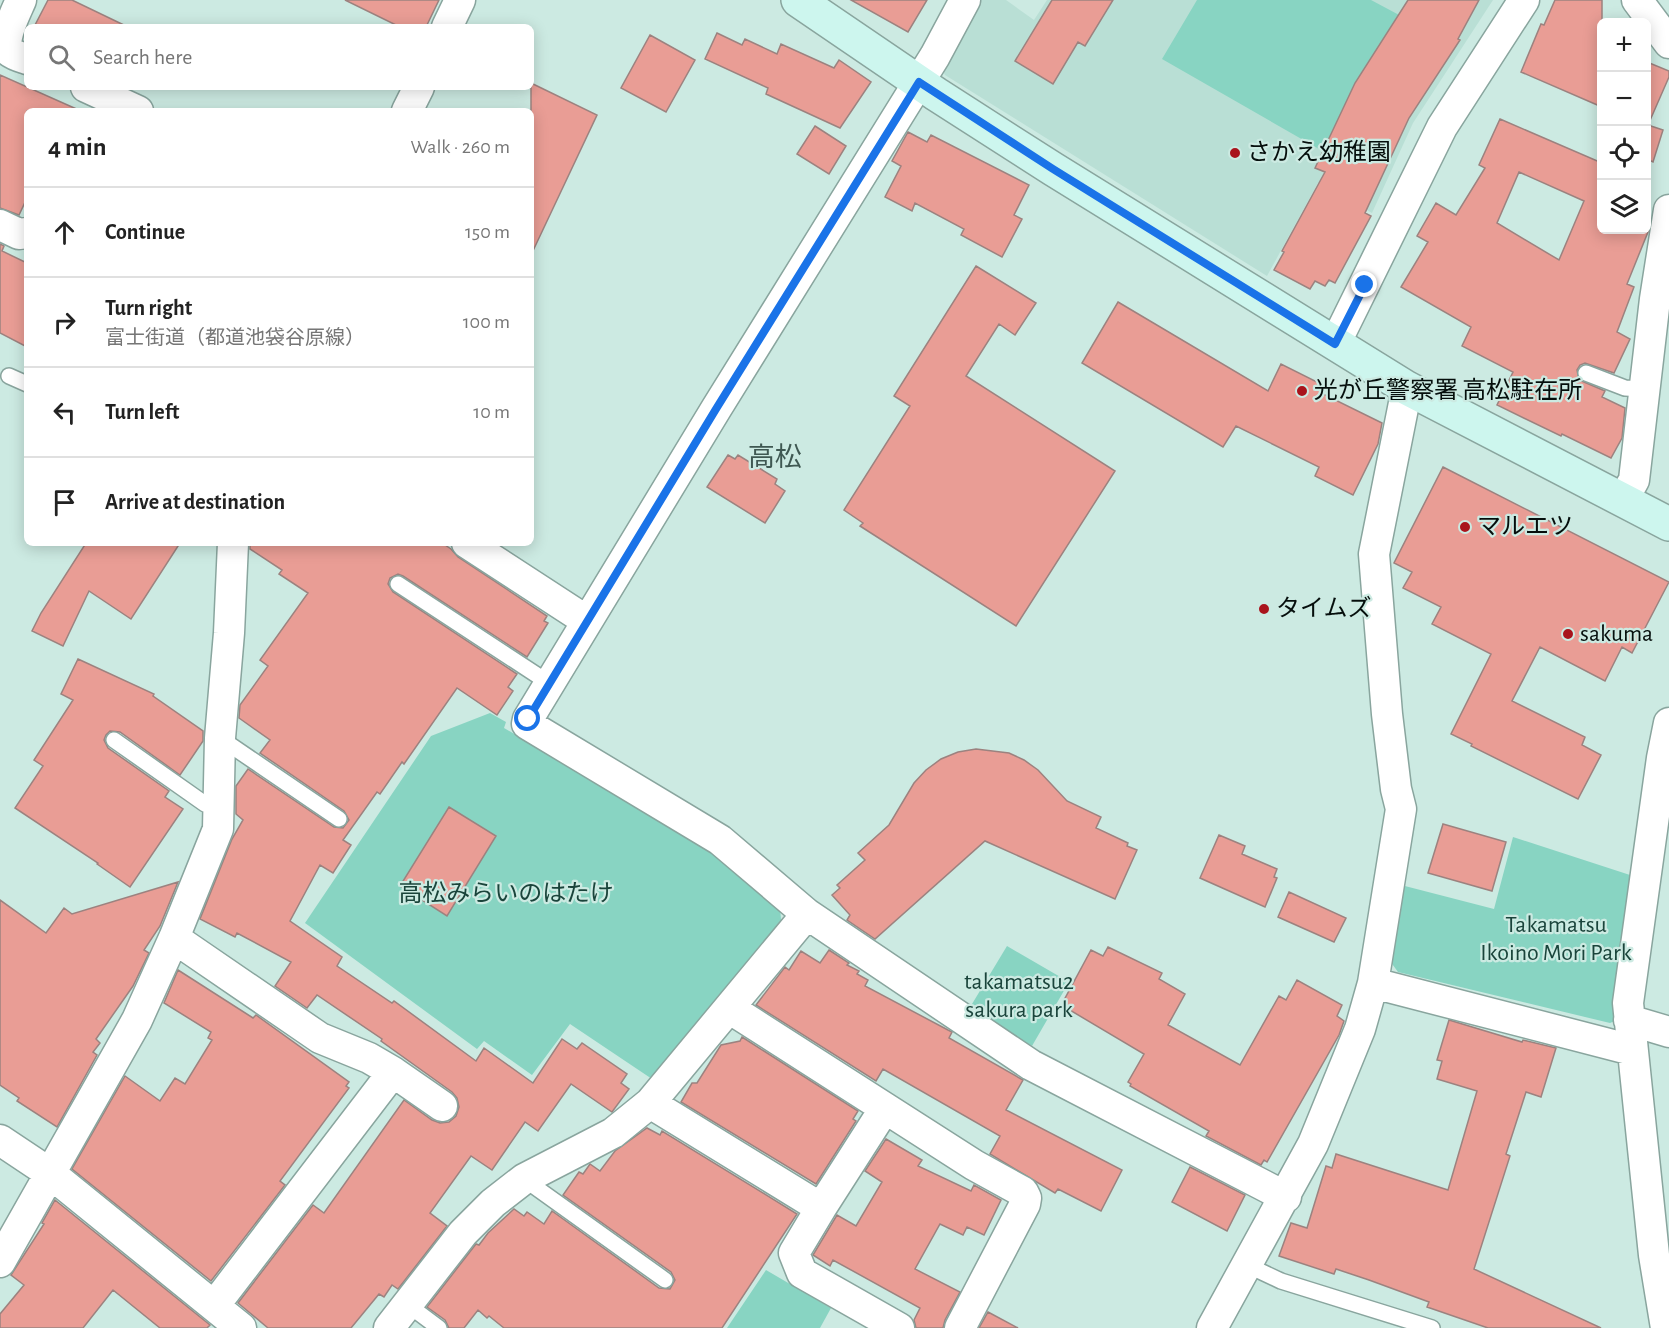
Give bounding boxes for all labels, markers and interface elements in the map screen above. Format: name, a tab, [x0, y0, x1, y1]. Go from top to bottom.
map controls	[1597, 18, 1651, 234]
button: +	[1597, 18, 1651, 72]
search box	[24, 24, 534, 90]
icon: search	[45, 41, 78, 74]
text: Search here	[93, 46, 192, 68]
button: −	[1597, 72, 1651, 126]
button: locate	[1597, 126, 1651, 180]
text: 4 min	[48, 134, 107, 160]
text: Walk · 260 m	[410, 137, 510, 157]
place label: さかえ幼稚園	[1247, 139, 1391, 165]
marker: さかえ幼稚園	[1228, 146, 1242, 160]
button: layers	[1597, 180, 1651, 234]
icon: ahead	[48, 216, 81, 249]
text: Continue	[105, 221, 185, 243]
text: 150 m	[465, 222, 510, 242]
route end	[1351, 271, 1377, 297]
text: Turn right	[105, 297, 192, 319]
icon: right	[48, 306, 81, 339]
text: 100 m	[463, 312, 510, 332]
text: 富士街道（都道池袋谷原線）	[105, 328, 365, 348]
place label: 光が丘警察署 高松駐在所	[1314, 377, 1582, 403]
marker: 光が丘警察署 高松駐在所	[1295, 384, 1309, 398]
icon: left	[48, 396, 81, 429]
text: Turn left	[105, 401, 179, 423]
text: 10 m	[473, 402, 510, 422]
district label: 高松	[748, 443, 802, 471]
icon: arrive	[48, 486, 81, 519]
text: Arrive at destination	[105, 491, 285, 513]
place label: マルエツ	[1477, 515, 1573, 539]
marker: マルエツ	[1458, 520, 1472, 534]
place label: タイムズ	[1276, 595, 1372, 621]
marker: タイムズ	[1257, 602, 1271, 616]
place label: sakuma	[1580, 622, 1653, 646]
marker: sakuma	[1561, 627, 1575, 641]
route start	[514, 705, 540, 731]
park label: 高松みらいのはたけ	[398, 880, 614, 906]
park label: Takamatsu Ikoino Mori Park	[1480, 913, 1632, 965]
park label: takamatsu2 sakura park	[964, 970, 1074, 1022]

